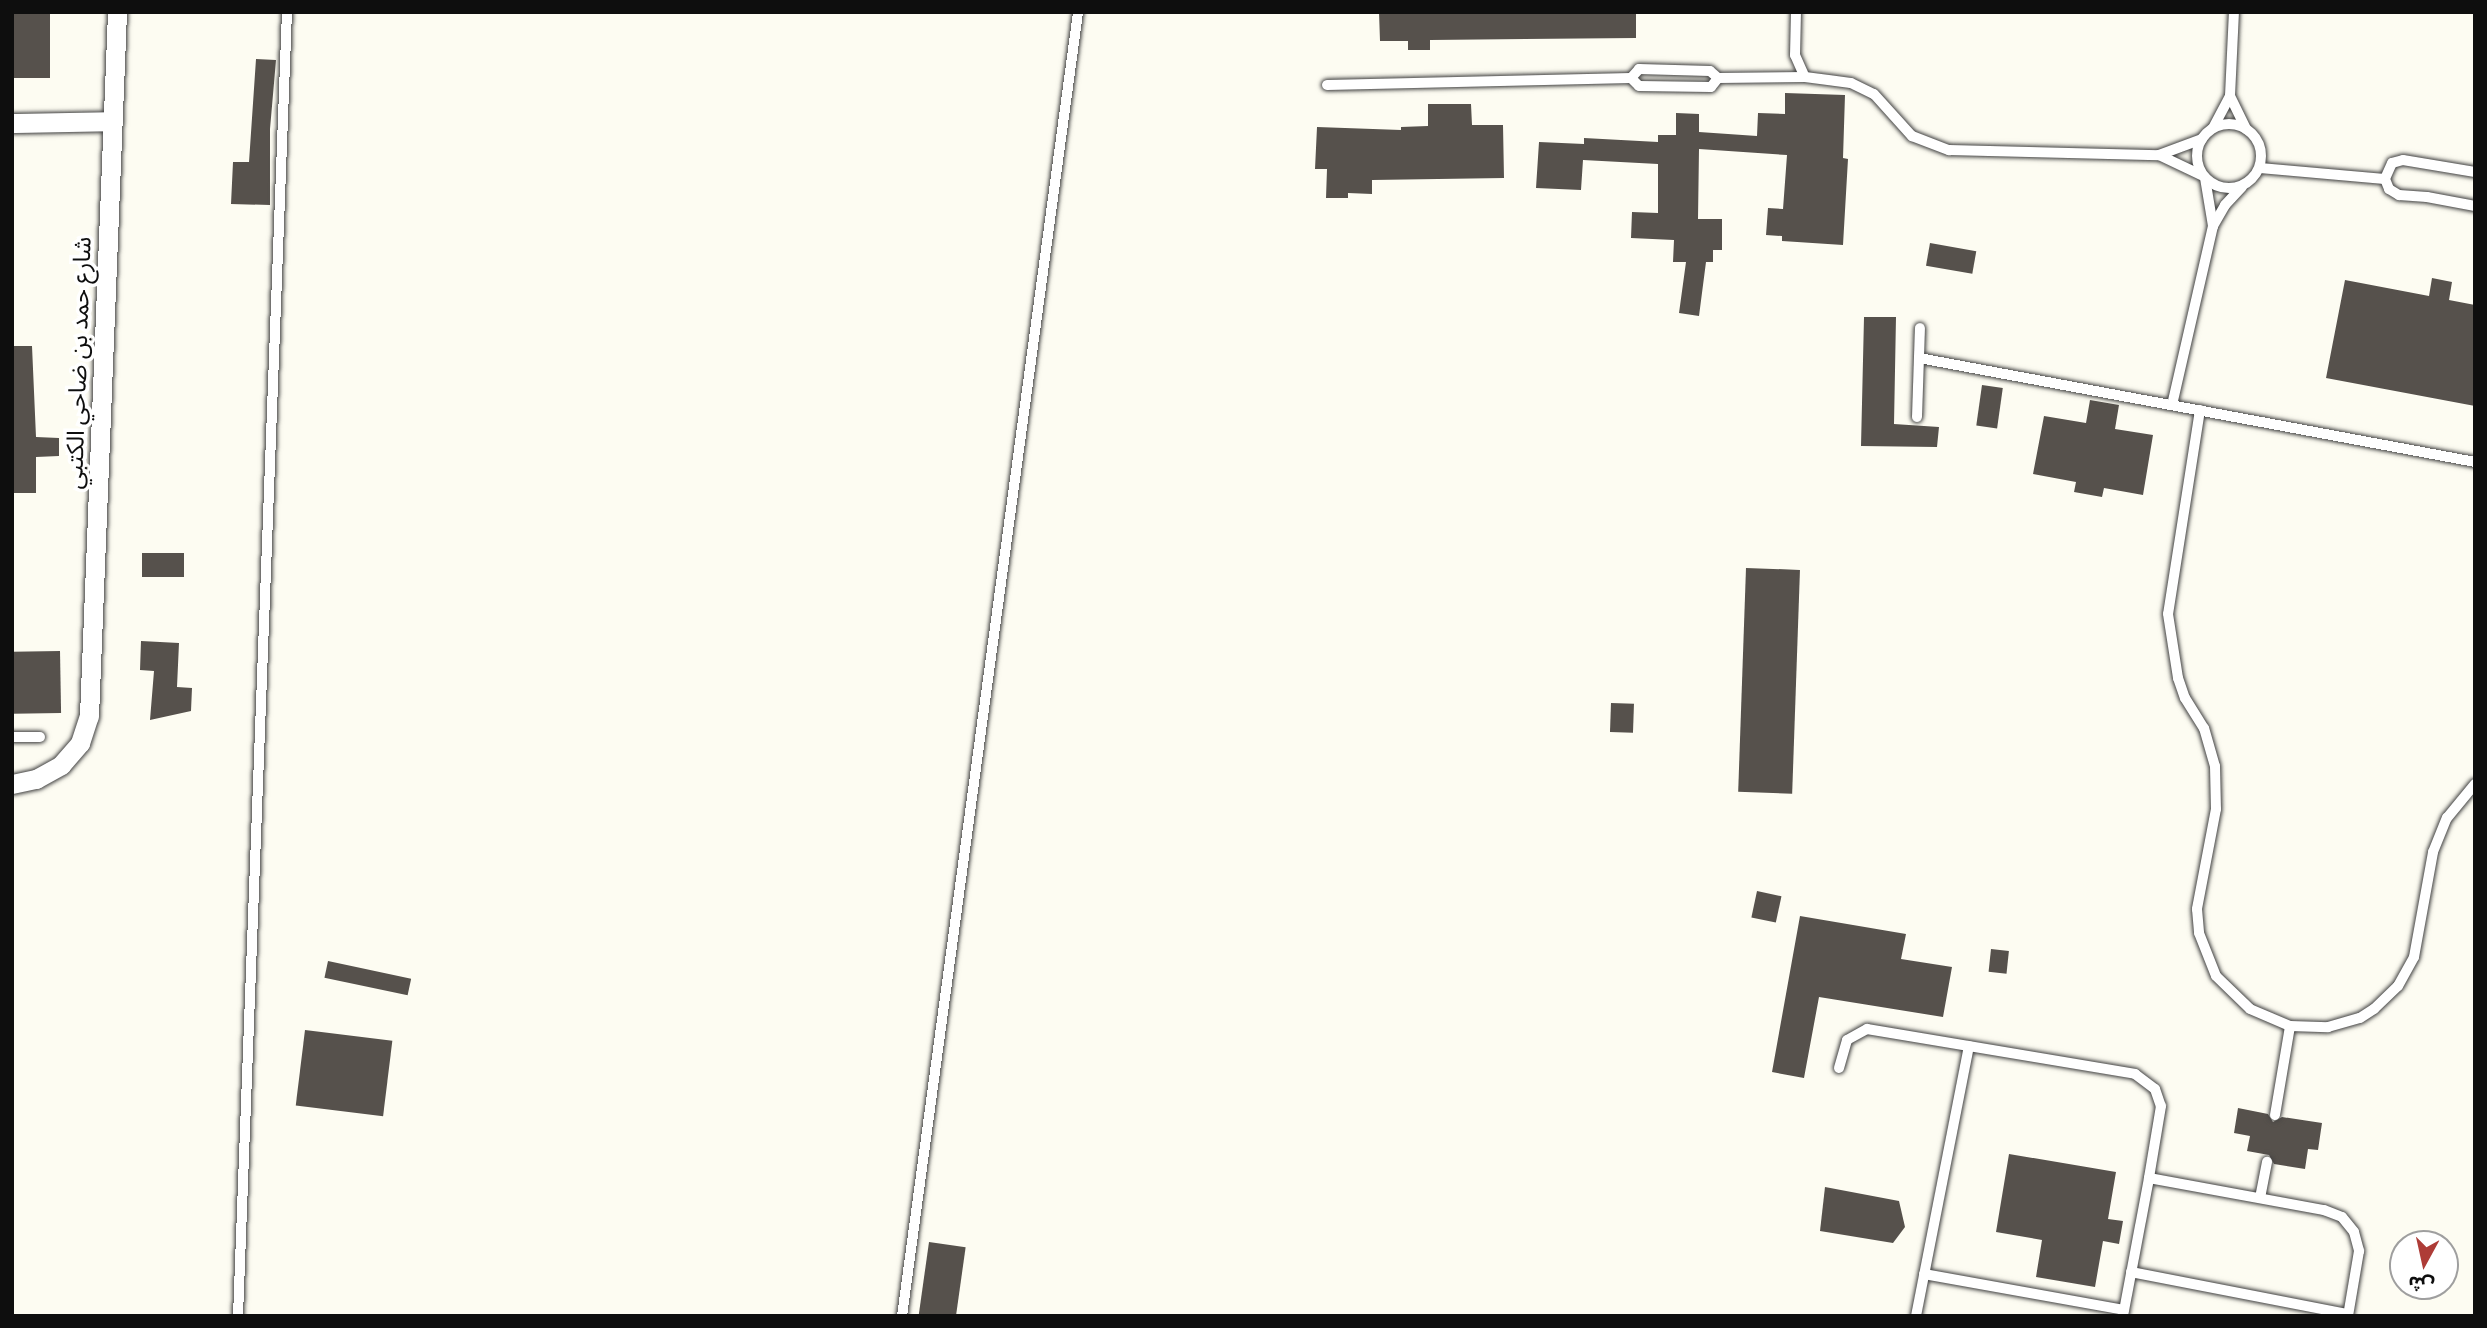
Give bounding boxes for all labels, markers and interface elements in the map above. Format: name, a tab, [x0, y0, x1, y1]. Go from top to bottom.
street label: شارع حمد بن ضاحي الكتبي	[59, 236, 97, 490]
north arrow	[2389, 1230, 2459, 1300]
text: ش	[2407, 1271, 2436, 1298]

